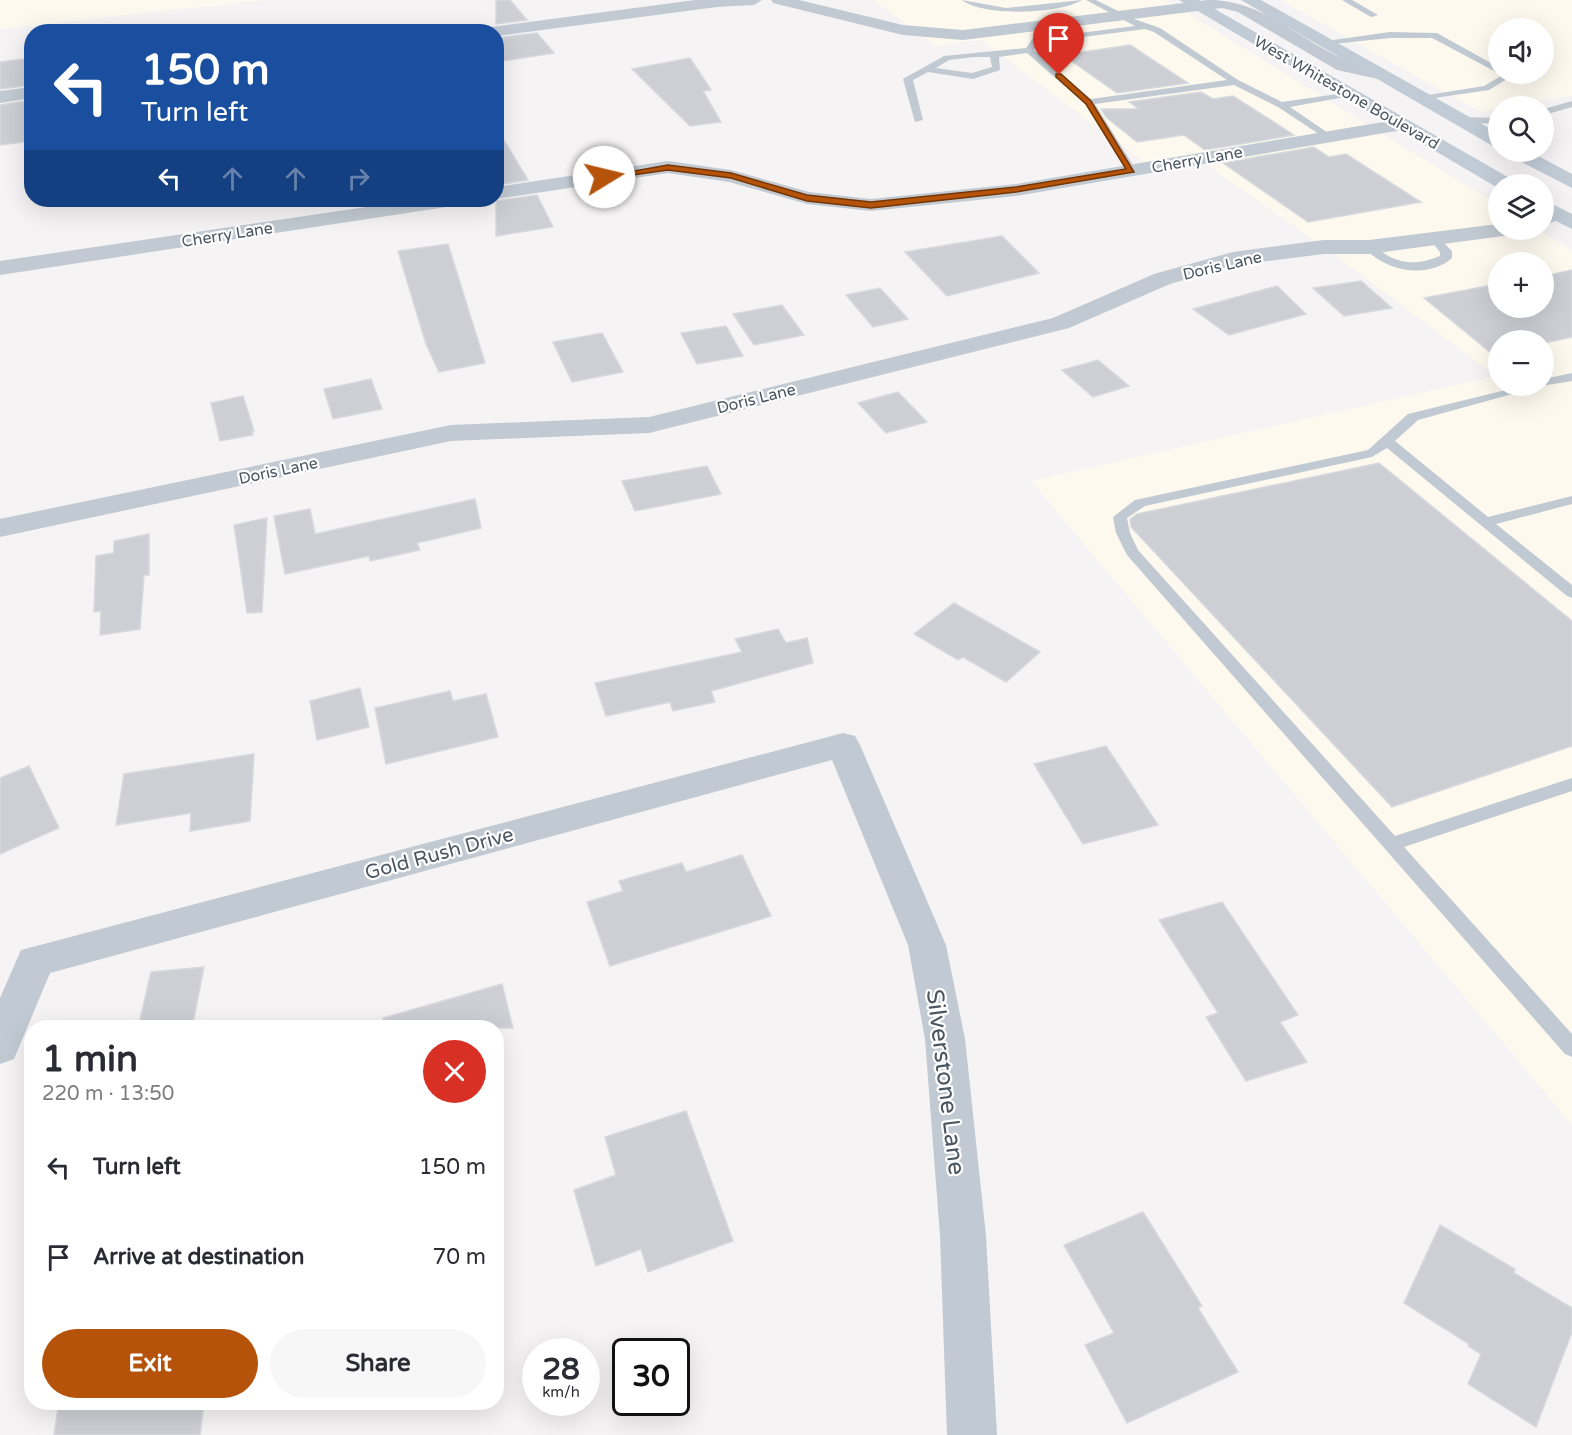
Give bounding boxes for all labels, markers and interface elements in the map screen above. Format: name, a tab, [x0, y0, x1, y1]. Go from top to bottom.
pin	[1033, 13, 1084, 75]
map controls	[1488, 18, 1554, 396]
button: sound	[1488, 18, 1554, 84]
icon: arrive	[1042, 22, 1075, 55]
street label: West Whitestone Boulevard	[1250, 32, 1443, 154]
text: 150 m	[141, 45, 270, 96]
icon: left	[42, 48, 120, 126]
text: Turn left	[141, 96, 248, 129]
button: search	[1488, 96, 1554, 162]
street label: Cherry Lane	[1150, 142, 1244, 178]
position arrow	[572, 145, 636, 209]
icon: left	[153, 162, 186, 195]
icon: ahead	[216, 162, 249, 195]
icon: ahead	[279, 162, 312, 195]
icon: right	[342, 162, 375, 195]
button: layers	[1488, 174, 1554, 240]
street label: Cherry Lane	[180, 218, 274, 252]
street label: Doris Lane	[1181, 247, 1264, 285]
button: +	[1488, 252, 1554, 318]
button: −	[1488, 330, 1554, 396]
street label: Doris Lane	[715, 380, 798, 418]
street label: Doris Lane	[237, 453, 320, 489]
street label: Gold Rush Drive	[362, 823, 516, 885]
street label: Silverstone Lane	[920, 988, 971, 1177]
text: 1 min	[42, 1038, 138, 1081]
button: close	[423, 1040, 486, 1103]
text: 220 m · 13:50	[42, 1082, 174, 1106]
icon: left	[42, 1151, 75, 1184]
text: Turn left	[93, 1154, 181, 1180]
text: 150 m	[419, 1154, 486, 1180]
icon: arrive	[42, 1241, 75, 1274]
text: Arrive at destination	[93, 1244, 304, 1270]
text: 70 m	[432, 1244, 486, 1270]
button: Exit	[42, 1329, 258, 1398]
button: Share	[270, 1329, 486, 1398]
speed limit sign: 30	[612, 1338, 690, 1416]
text: 28	[542, 1351, 580, 1388]
text: km/h	[542, 1383, 580, 1401]

